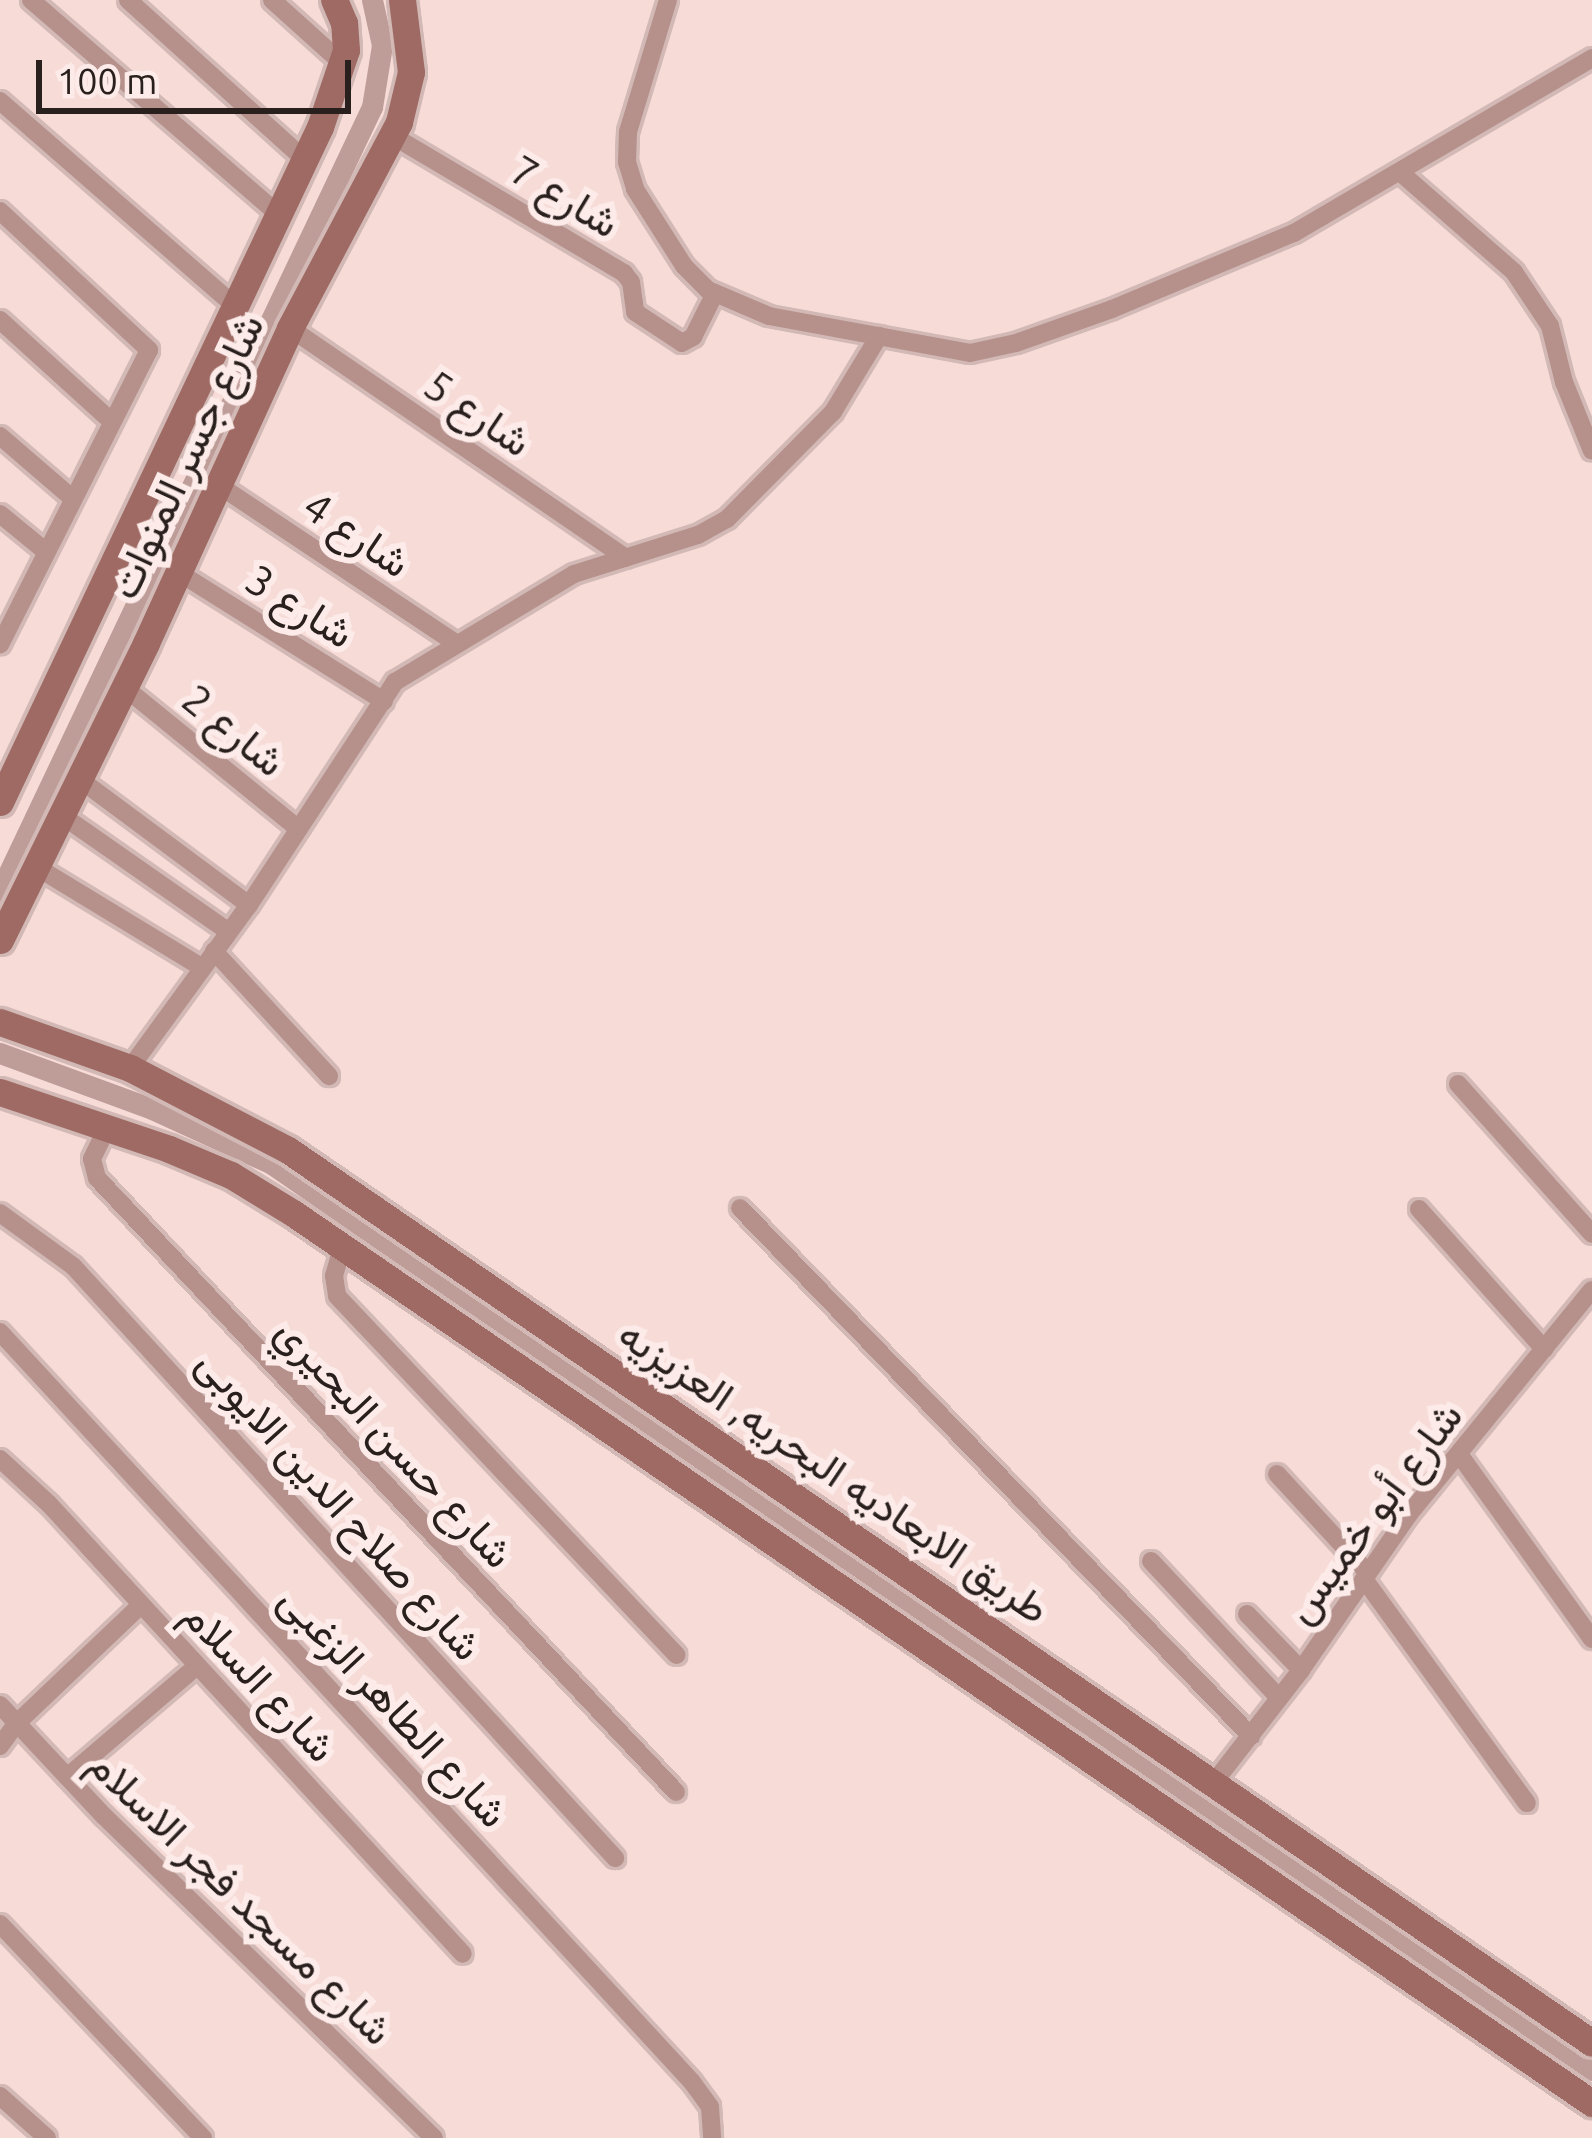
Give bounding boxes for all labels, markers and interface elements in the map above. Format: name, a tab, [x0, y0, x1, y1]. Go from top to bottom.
scale bar	[42, 36, 357, 110]
text: 100 m	[57, 60, 157, 101]
street label: شارع 7	[502, 144, 628, 248]
street label: شارع جسر المنوات	[98, 305, 274, 607]
street label: شارع 5	[415, 359, 541, 467]
street label: شارع 4	[294, 480, 420, 588]
street label: شارع 3	[237, 553, 363, 659]
street label: شارع 2	[172, 673, 296, 787]
street label: شارع حسن البحيري	[266, 1306, 524, 1578]
street label: طريق الابعاديه البحريه, العزيزيه	[609, 1308, 1059, 1634]
street label: شارع صلاح الدين الايوبى	[187, 1338, 493, 1670]
street label: شارع أبو خميس	[1273, 1391, 1473, 1633]
street label: شارع الطاهر الزغبى	[269, 1574, 519, 1838]
street label: شارع السلام	[173, 1590, 347, 1772]
street label: شارع مسجد فجر الاسلام	[78, 1739, 404, 2055]

